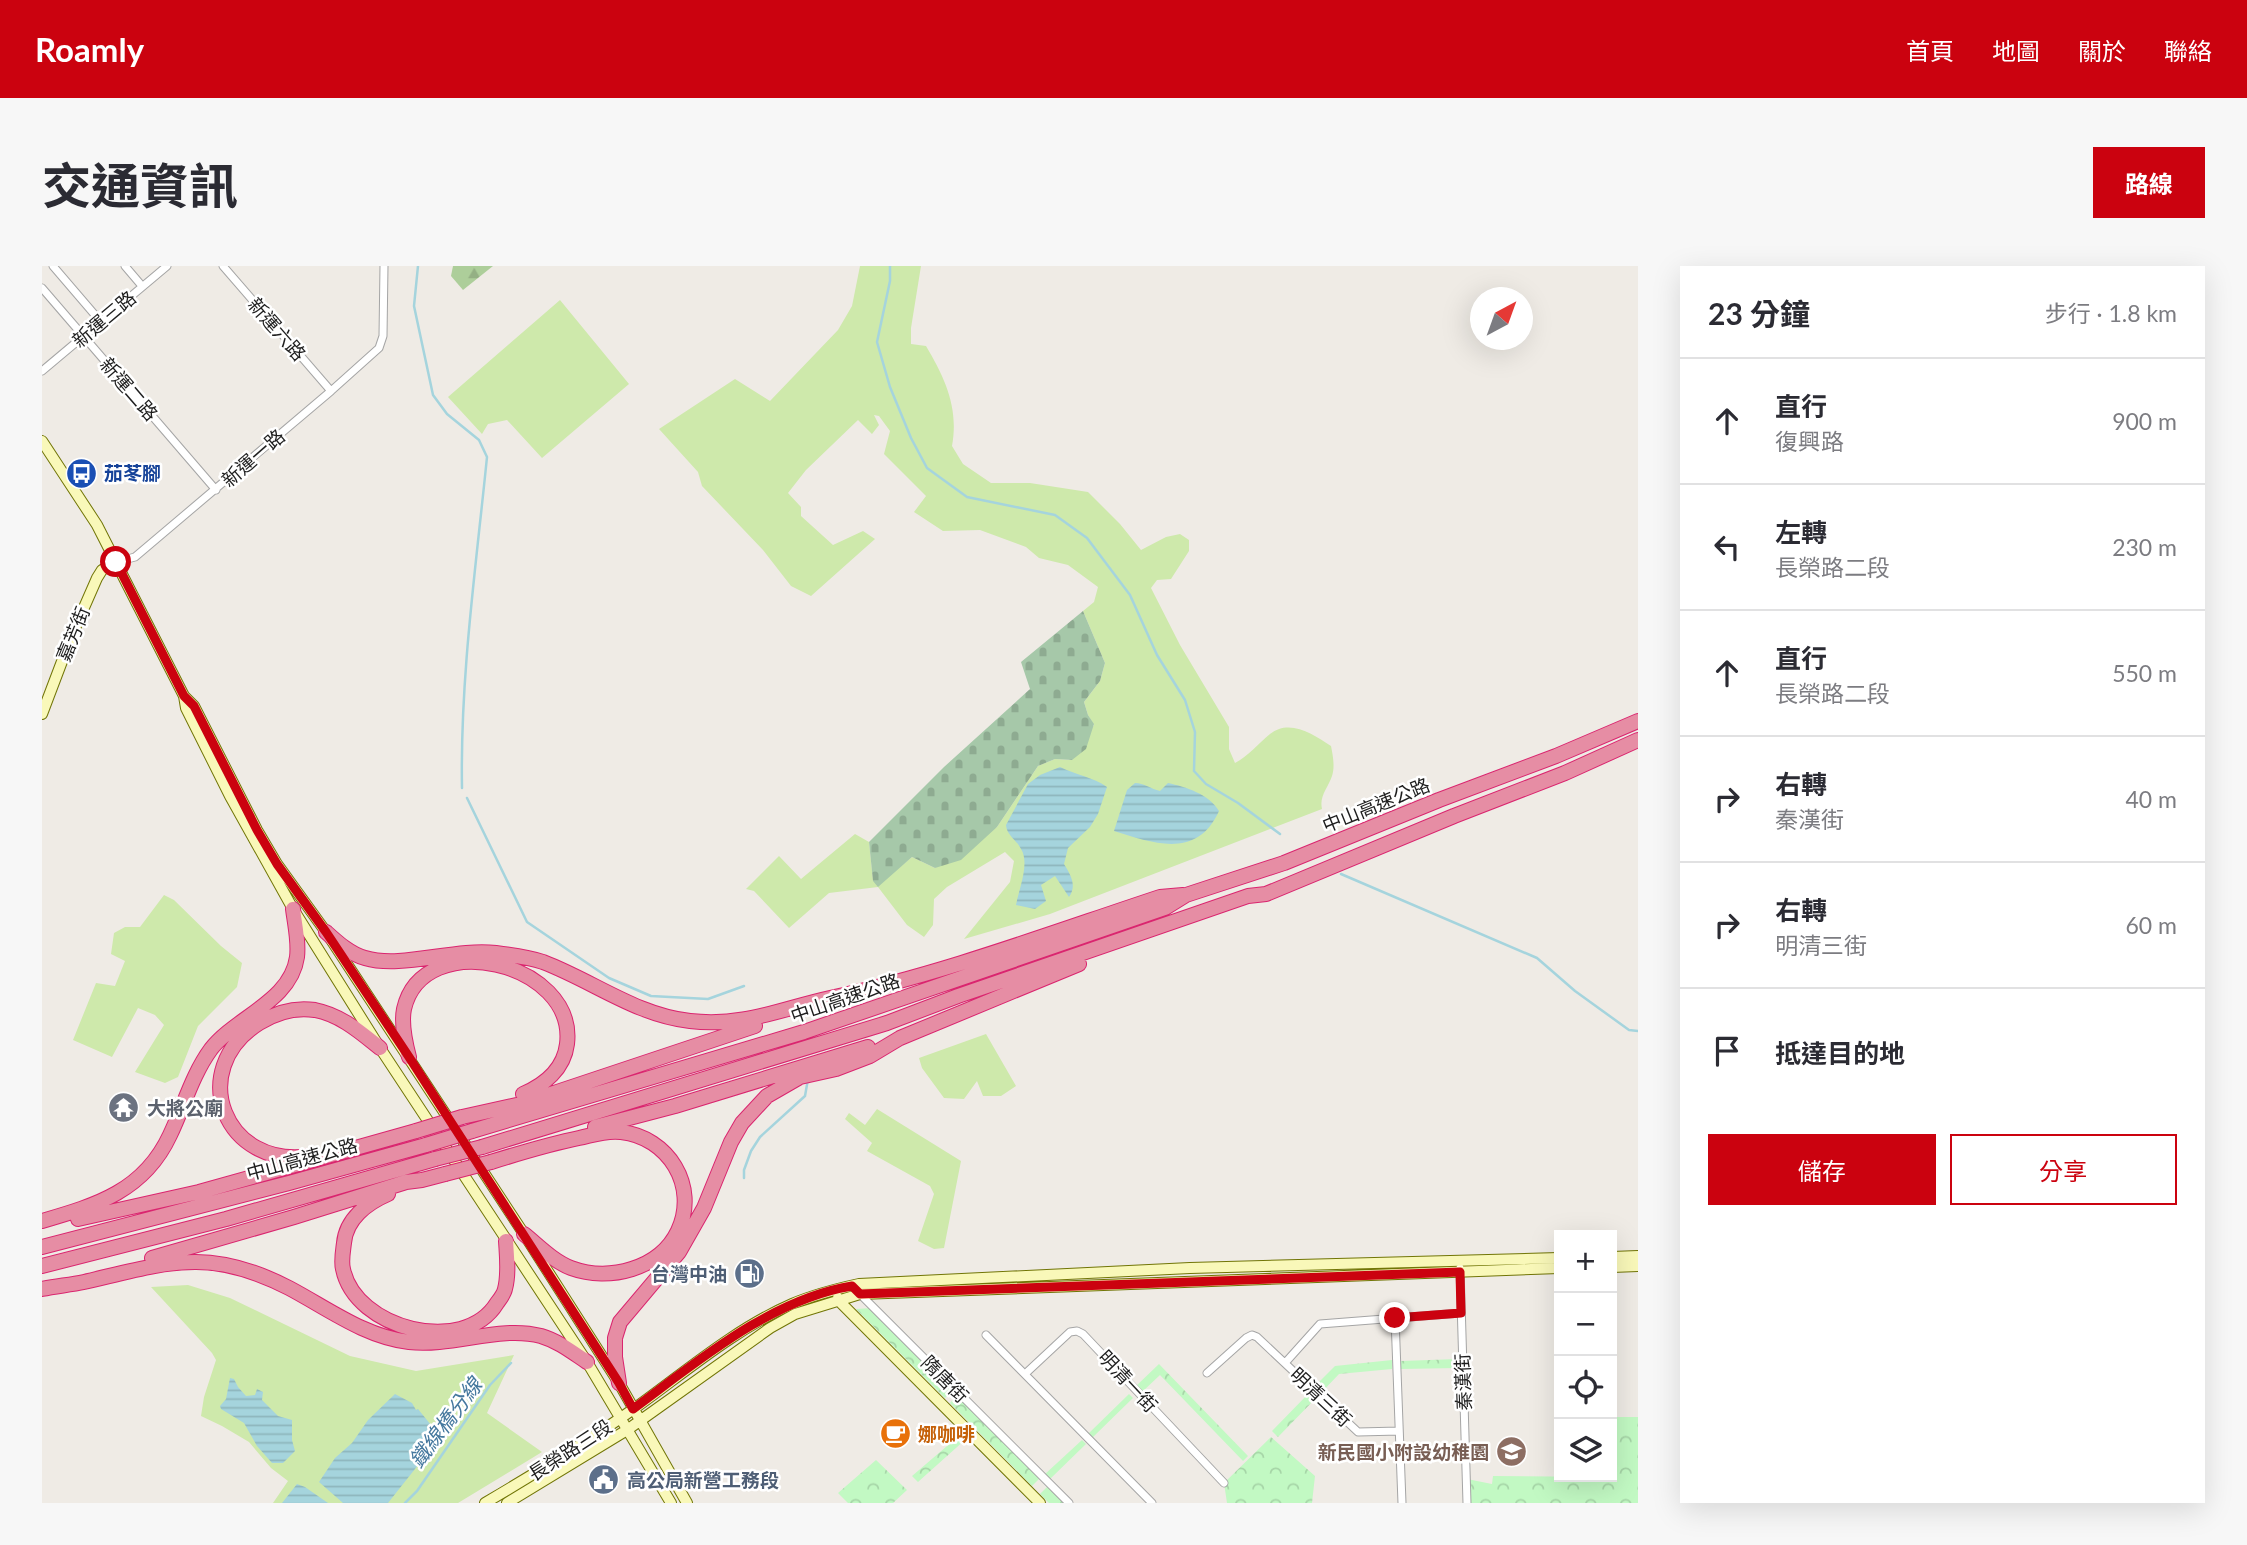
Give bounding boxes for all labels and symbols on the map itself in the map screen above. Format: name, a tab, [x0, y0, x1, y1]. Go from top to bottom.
street label: 新運三路	[67, 285, 140, 352]
north arrow	[1470, 287, 1533, 350]
street label: 新運六路	[244, 292, 311, 365]
street label: 新運二路	[96, 352, 163, 425]
street label: 新運一路	[216, 424, 289, 491]
bus stop icon: 茄苳腳	[64, 456, 98, 490]
place label: 茄苳腳	[104, 461, 161, 484]
route start	[100, 546, 131, 577]
street label: 嘉芳街	[51, 603, 94, 665]
street label: 中山高速公路	[1319, 773, 1433, 837]
street label: 中山高速公路	[787, 968, 902, 1027]
temple icon: 大將公廟	[107, 1091, 141, 1125]
place label: 大將公廟	[147, 1096, 223, 1119]
street label: 中山高速公路	[244, 1133, 360, 1184]
fuel station icon: 台灣中油	[733, 1257, 767, 1291]
place label: 台灣中油	[651, 1262, 727, 1285]
route end	[1379, 1302, 1410, 1333]
street label: 明清一街	[1094, 1345, 1163, 1416]
street label: 隋唐街	[917, 1350, 974, 1407]
street label: 秦漢街	[1450, 1353, 1475, 1411]
street label: 明清三街	[1286, 1362, 1357, 1431]
water label: 鐵線橋分線	[403, 1371, 488, 1472]
street label: 長榮路三段	[524, 1414, 616, 1485]
cafe icon: 娜咖啡	[878, 1417, 912, 1451]
place label: 娜咖啡	[918, 1422, 975, 1445]
school or university icon: 新民國小附設幼稚園	[1495, 1435, 1529, 1469]
place label: 新民國小附設幼稚園	[1318, 1440, 1489, 1463]
public building icon: 高公局新營工務段	[587, 1463, 621, 1497]
place label: 高公局新營工務段	[627, 1468, 779, 1491]

